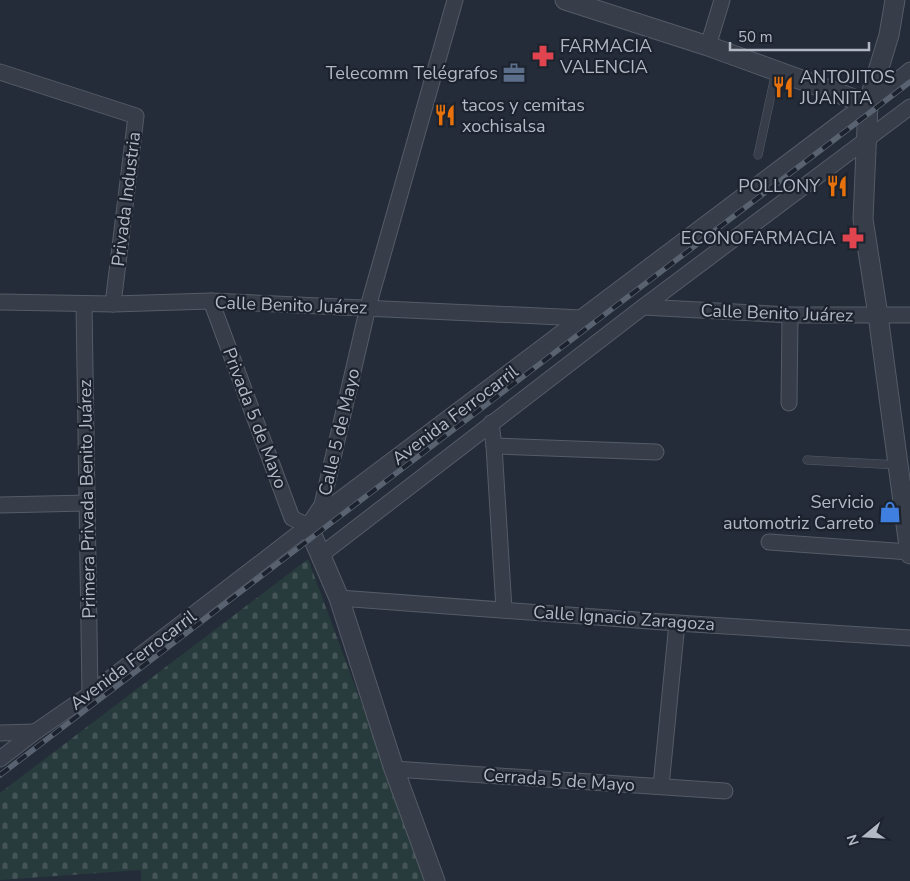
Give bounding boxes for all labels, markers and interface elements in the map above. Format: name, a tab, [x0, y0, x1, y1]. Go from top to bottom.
scale bar	[730, 20, 869, 52]
text: 50 m	[738, 27, 773, 47]
place label: FARMACIA VALENCIA	[559, 34, 652, 79]
pharmacy icon: FARMACIA VALENCIA	[530, 43, 556, 69]
office icon: Telecomm Telégrafos	[501, 60, 527, 86]
place label: Telecomm Telégrafos	[326, 61, 498, 85]
place label: ANTOJITOS JUANITA	[799, 65, 895, 110]
restaurant icon: ANTOJITOS JUANITA	[770, 74, 796, 100]
place label: tacos y cemitas xochisalsa	[462, 93, 585, 138]
restaurant icon: tacos y cemitas xochisalsa	[432, 102, 458, 128]
street label: Privada Industria	[106, 130, 146, 268]
restaurant icon: POLLONY	[824, 173, 850, 199]
place label: POLLONY	[738, 174, 820, 198]
pharmacy icon: ECONOFARMACIA	[840, 225, 866, 251]
place label: ECONOFARMACIA	[681, 226, 836, 250]
street label: Calle Benito Juárez	[214, 290, 368, 320]
street label: Calle Benito Juárez	[700, 298, 854, 328]
street label: Privada 5 de Mayo	[217, 344, 293, 492]
street label: Avenida Ferrocarril	[387, 359, 524, 470]
street label: Calle 5 de Mayo	[313, 366, 365, 498]
street label: Primera Privada Benito Juárez	[73, 379, 101, 619]
place label: Servicio automotriz Carreto	[723, 490, 874, 535]
shop icon: Servicio automotriz Carreto	[877, 499, 903, 525]
street label: Calle Ignacio Zaragoza	[532, 600, 716, 636]
street label: Avenida Ferrocarril	[65, 604, 202, 715]
street label: Cerrada 5 de Mayo	[482, 763, 636, 797]
north arrow	[840, 811, 890, 861]
text: N	[842, 832, 864, 848]

